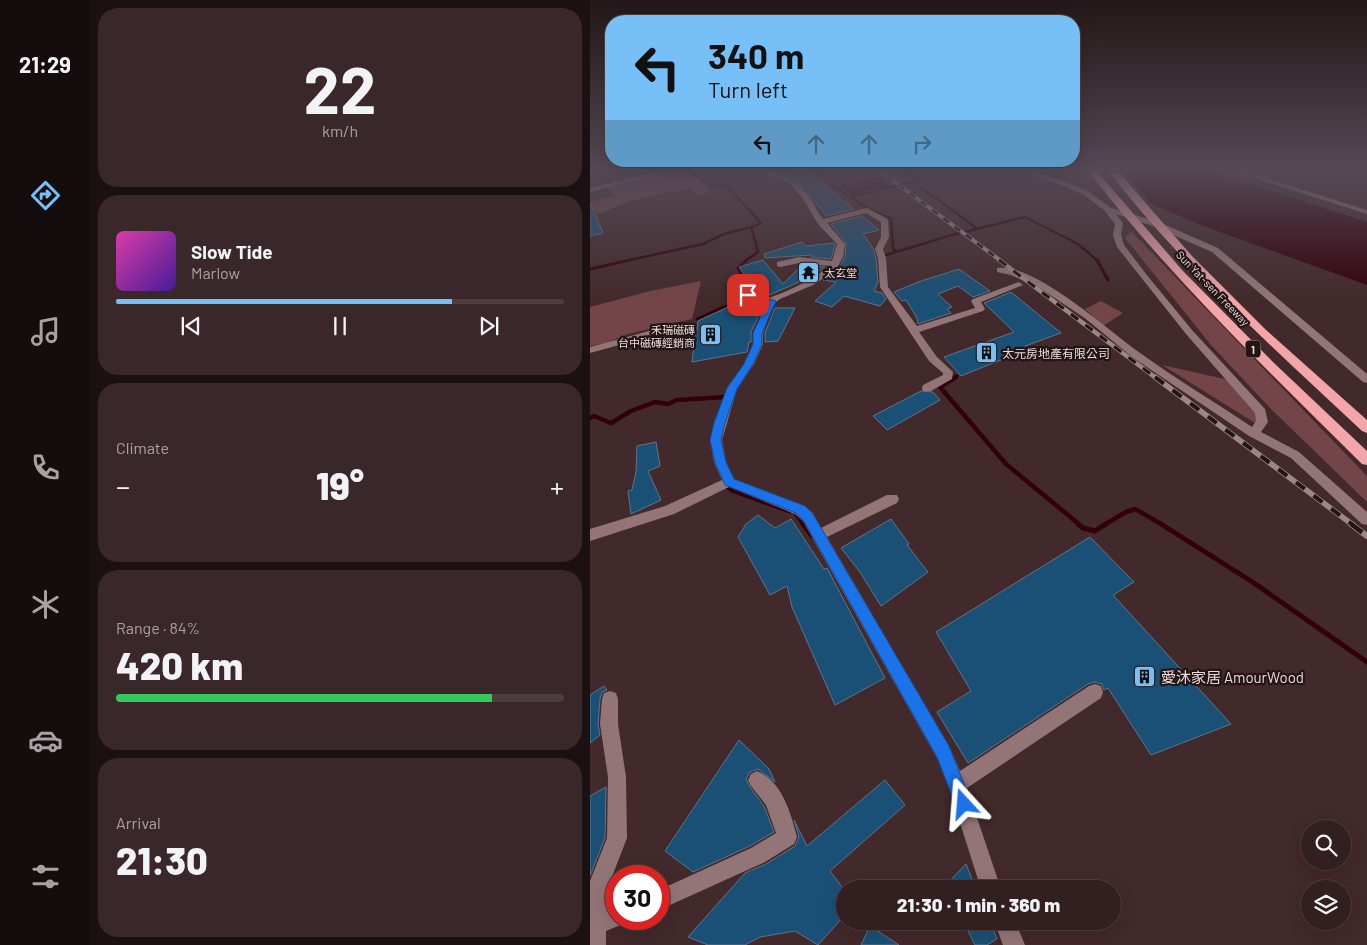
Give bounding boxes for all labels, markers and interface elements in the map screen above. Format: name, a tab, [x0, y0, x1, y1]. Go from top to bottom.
text: 340 m	[708, 34, 804, 76]
icon: left	[625, 35, 690, 100]
text: 22	[304, 49, 376, 127]
text: 21:29	[19, 51, 71, 77]
text: Turn left	[708, 76, 788, 102]
text: km/h	[322, 121, 358, 140]
icon: left	[749, 130, 777, 158]
icon: ahead	[802, 130, 830, 158]
icon: ahead	[855, 130, 883, 158]
icon: right	[908, 130, 936, 158]
icon: directions	[28, 178, 63, 213]
text: Slow Tide	[191, 240, 273, 263]
street label: Sun Yat-sen Freeway	[1174, 248, 1252, 328]
temple icon: 太玄堂	[796, 260, 820, 284]
text: Marlow	[191, 263, 240, 282]
place label: 太玄堂	[824, 266, 857, 279]
pin	[727, 274, 769, 316]
icon: arrive	[734, 281, 762, 309]
icon: previous	[177, 312, 205, 340]
icon: pause	[326, 312, 354, 340]
icon: next	[475, 312, 503, 340]
icon: music	[28, 314, 63, 349]
place label: 禾瑞磁磚 台中磁磚經銷商	[618, 323, 695, 349]
building icon: 禾瑞磁磚 台中磁磚經銷商	[699, 323, 723, 347]
road number: 1	[1246, 340, 1260, 358]
building icon: 太元房地產有限公司	[974, 341, 998, 365]
place label: 太元房地產有限公司	[1002, 346, 1110, 360]
text: Climate	[116, 438, 169, 457]
icon: phone	[28, 450, 63, 485]
text: 19°	[316, 462, 364, 508]
text: −	[116, 469, 130, 503]
text: +	[550, 469, 564, 503]
icon: climate	[28, 587, 63, 622]
text: Range · 84%	[116, 618, 200, 637]
text: 420 km	[116, 642, 243, 688]
building icon: 愛沐家居 AmourWood	[1133, 665, 1157, 689]
place label: 愛沐家居 AmourWood	[1161, 668, 1304, 686]
icon: car	[28, 723, 63, 758]
position arrow	[937, 777, 989, 829]
text: Arrival	[116, 813, 161, 832]
map controls	[1301, 820, 1351, 930]
button: search	[1301, 820, 1351, 870]
text: 21:30	[116, 837, 208, 883]
icon: filters	[28, 859, 63, 894]
speed limit sign: 30	[605, 865, 670, 930]
button: layers	[1301, 880, 1351, 930]
text: 21:30 · 1 min · 360 m	[897, 893, 1060, 916]

